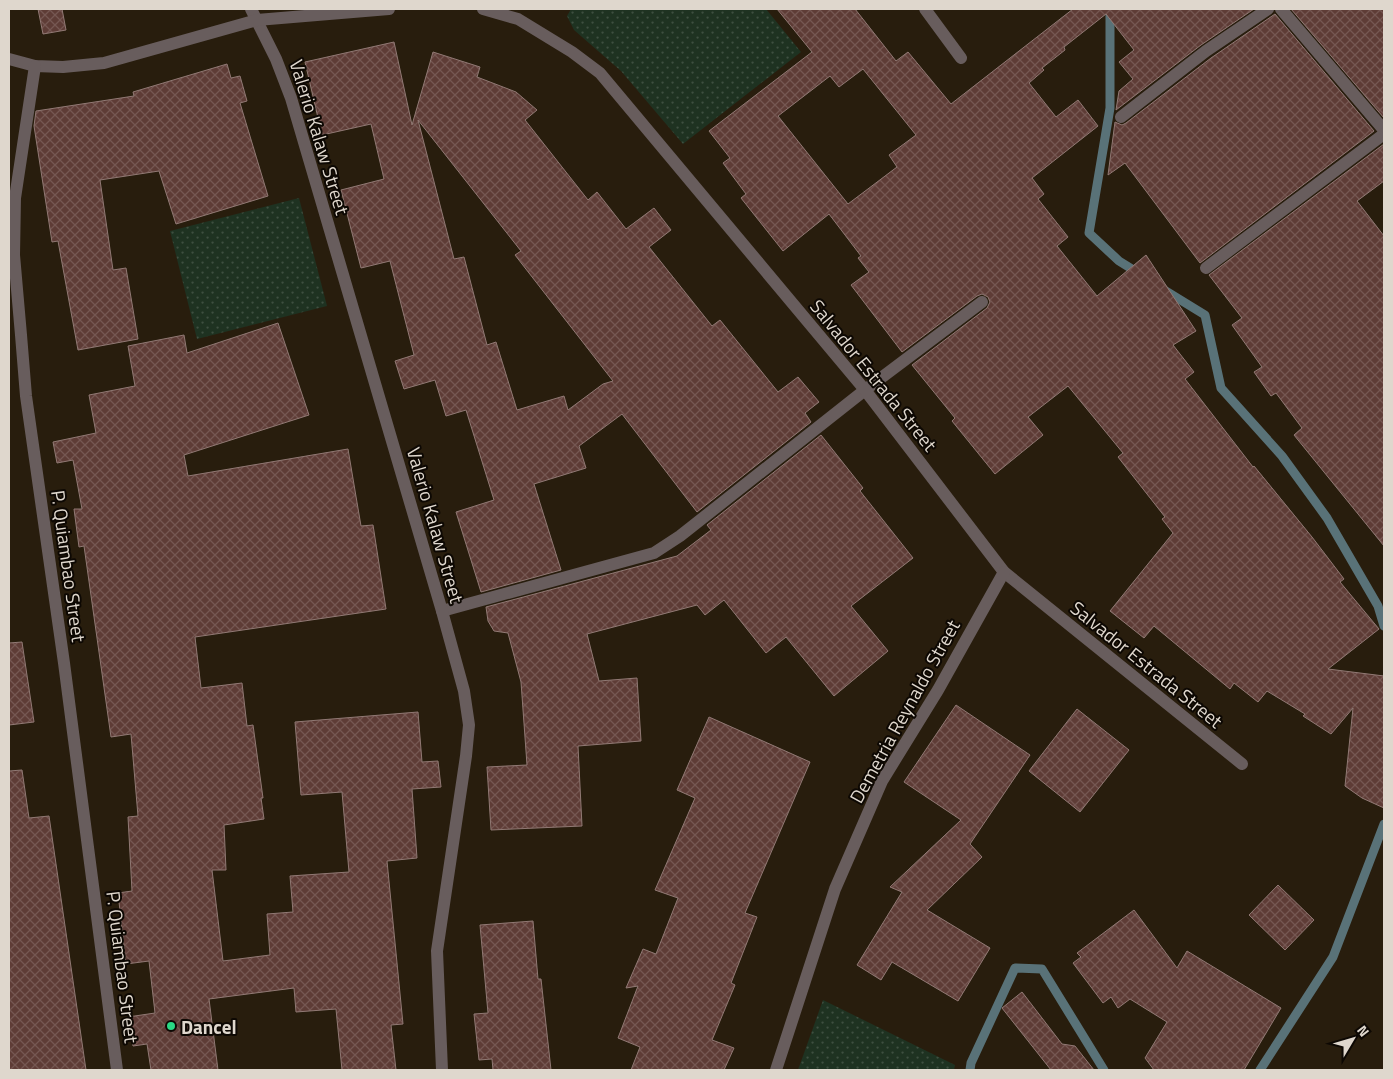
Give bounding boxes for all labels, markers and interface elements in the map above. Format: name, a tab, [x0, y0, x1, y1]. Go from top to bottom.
street label: Valerio Kalaw Street	[283, 56, 357, 218]
street label: Salvador Estrada Street	[803, 293, 945, 458]
street label: Valerio Kalaw Street	[400, 444, 472, 607]
street label: P. Quiambao Street	[44, 488, 94, 644]
street label: Salvador Estrada Street	[1065, 593, 1230, 735]
street label: Demetria Reynaldo Street	[841, 614, 967, 808]
street label: P. Quiambao Street	[99, 889, 147, 1045]
place label: Dancel	[181, 1012, 237, 1041]
north arrow	[1328, 1014, 1378, 1064]
marker: Dancel	[165, 1020, 177, 1032]
text: N	[1352, 1020, 1375, 1041]

